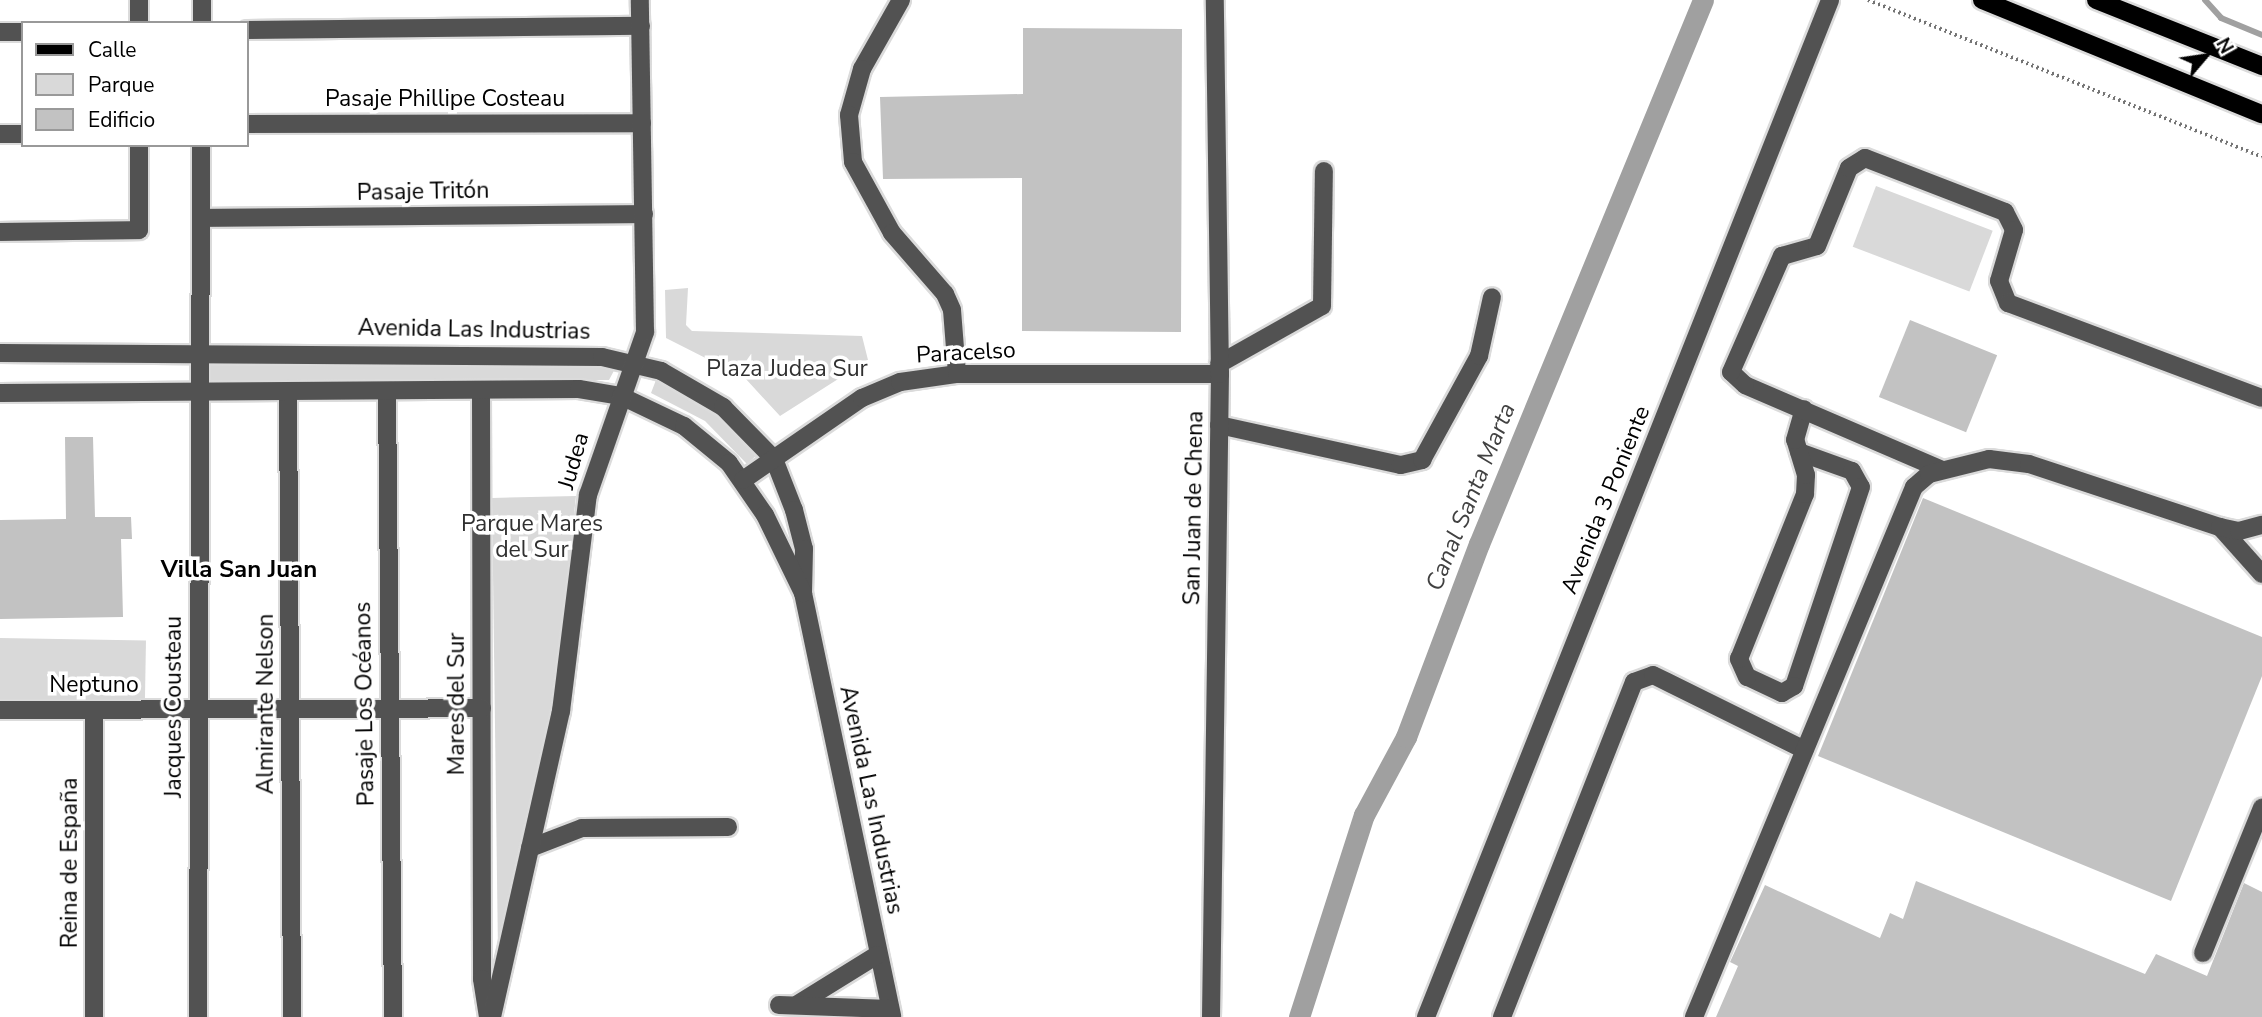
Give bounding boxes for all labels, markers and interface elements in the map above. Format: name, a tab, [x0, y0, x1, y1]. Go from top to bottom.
legend	[21, 21, 248, 147]
north arrow	[2171, 21, 2241, 91]
text: N	[2210, 33, 2239, 58]
text: Calle	[88, 36, 136, 64]
text: Parque	[88, 71, 155, 99]
street label: Pasaje Phillipe Costeau	[325, 85, 565, 113]
text: Edificio	[88, 106, 155, 134]
street label: Pasaje Tritón	[357, 177, 489, 207]
street label: Avenida Las Industrias	[357, 314, 591, 346]
street label: Paracelso	[915, 337, 1017, 369]
park label: Plaza Judea Sur	[706, 355, 868, 383]
water label: Canal Santa Marta	[1420, 399, 1522, 595]
street label: Avenida 3 Poniente	[1556, 402, 1656, 598]
street label: San Juan de Chena	[1179, 411, 1209, 605]
street label: Judea	[553, 429, 595, 493]
park label: Parque Mares del Sur	[461, 510, 603, 564]
district label: Villa San Juan	[161, 556, 317, 584]
street label: Pasaje Los Océanos	[349, 601, 381, 807]
street label: Almirante Nelson	[252, 614, 280, 794]
street label: Jacques Cousteau	[160, 616, 188, 798]
street label: Mares del Sur	[443, 633, 471, 775]
street label: Neptuno	[49, 671, 139, 699]
street label: Avenida Las Industrias	[833, 683, 909, 917]
street label: Reina de España	[56, 778, 84, 948]

